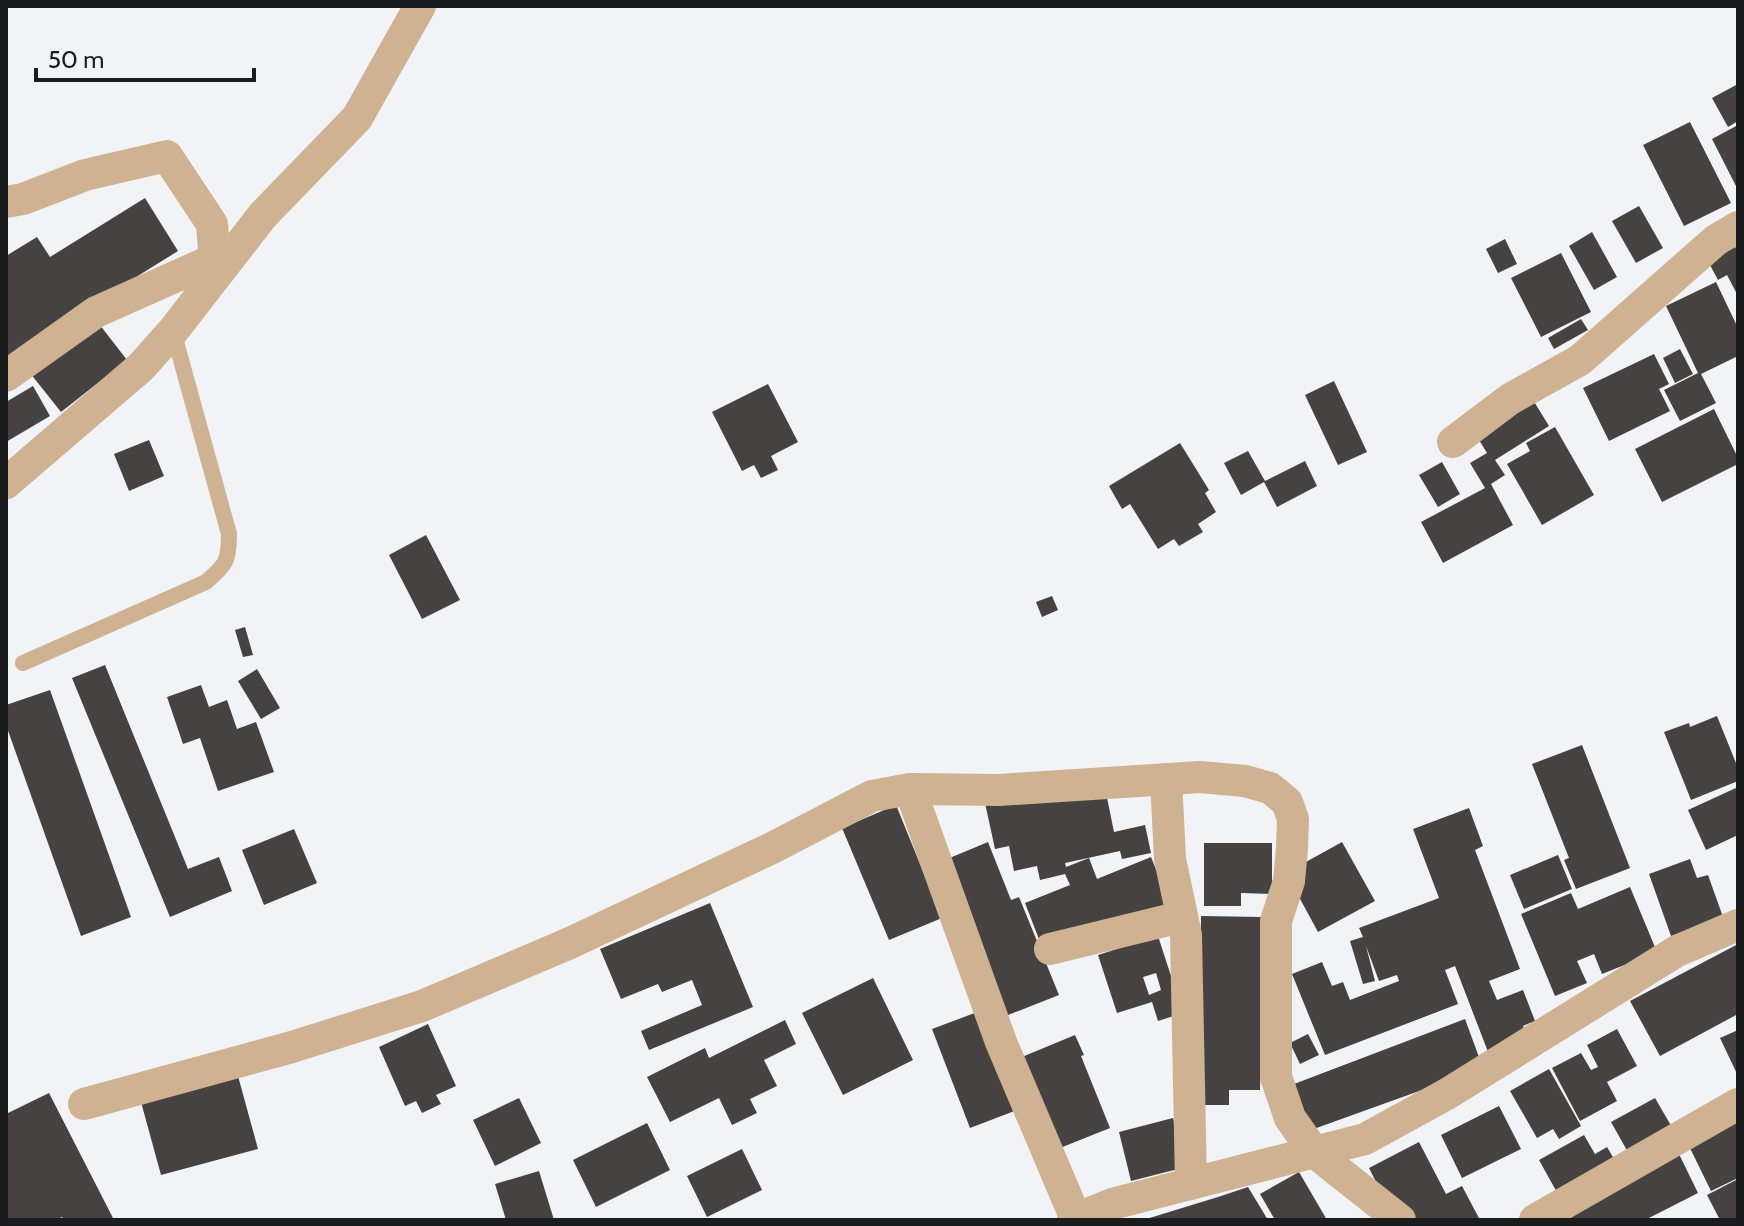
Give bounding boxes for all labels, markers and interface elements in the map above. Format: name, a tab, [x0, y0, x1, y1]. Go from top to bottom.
scale bar	[36, 32, 254, 82]
text: 50 m	[48, 45, 104, 74]

